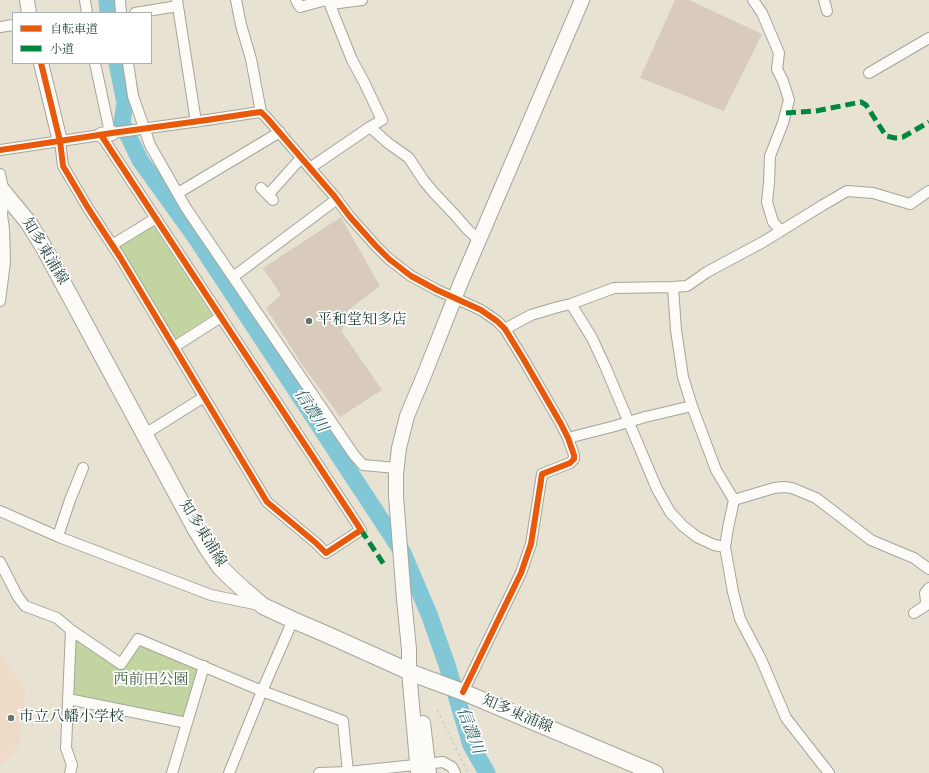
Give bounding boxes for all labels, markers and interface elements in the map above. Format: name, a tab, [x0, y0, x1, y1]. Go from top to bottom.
legend	[12, 12, 152, 64]
text: 自転車道	[50, 22, 98, 37]
text: 小道	[50, 42, 74, 57]
street label: 知多東浦線	[17, 215, 71, 289]
place label: 平和堂知多店	[317, 312, 407, 330]
marker: 平和堂知多店	[304, 316, 314, 326]
water label: 信濃川	[289, 386, 331, 436]
street label: 知多東浦線	[174, 497, 230, 571]
park label: 西前田公園	[114, 672, 188, 690]
street label: 知多東浦線	[479, 692, 555, 738]
water label: 信濃川	[451, 705, 487, 757]
place label: 市立八幡小学校	[19, 709, 124, 727]
marker: 市立八幡小学校	[6, 713, 16, 723]

